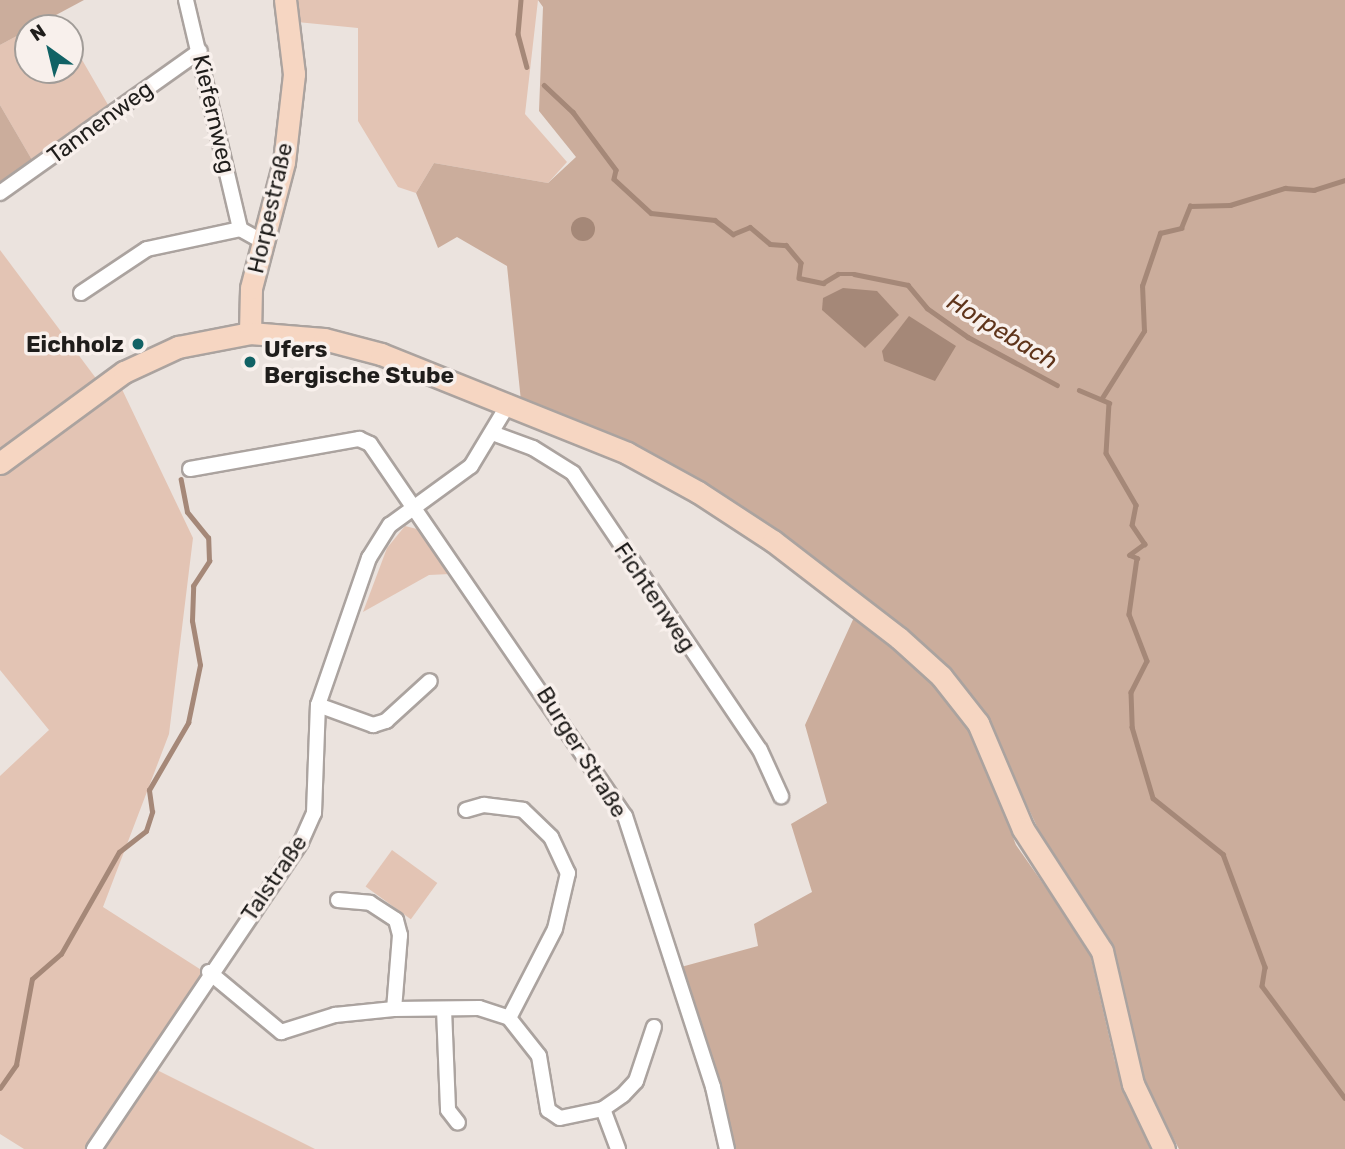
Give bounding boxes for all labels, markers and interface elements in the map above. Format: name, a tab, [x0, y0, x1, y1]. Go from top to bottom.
north arrow	[14, 14, 84, 84]
text: N	[26, 19, 50, 46]
street label: Kiefernweg	[187, 52, 241, 176]
street label: Tannenweg	[42, 75, 158, 169]
street label: Horpestraße	[242, 140, 298, 276]
water label: Horpebach	[941, 288, 1063, 376]
place label: Eichholz	[26, 330, 124, 358]
place label: Ufers Bergische Stube	[264, 335, 454, 389]
marker: Eichholz	[130, 336, 146, 352]
marker: Ufers Bergische Stube	[242, 354, 258, 370]
street label: Fichtenweg	[608, 537, 702, 657]
street label: Burger Straße	[531, 681, 633, 823]
street label: Talstraße	[235, 830, 313, 926]

